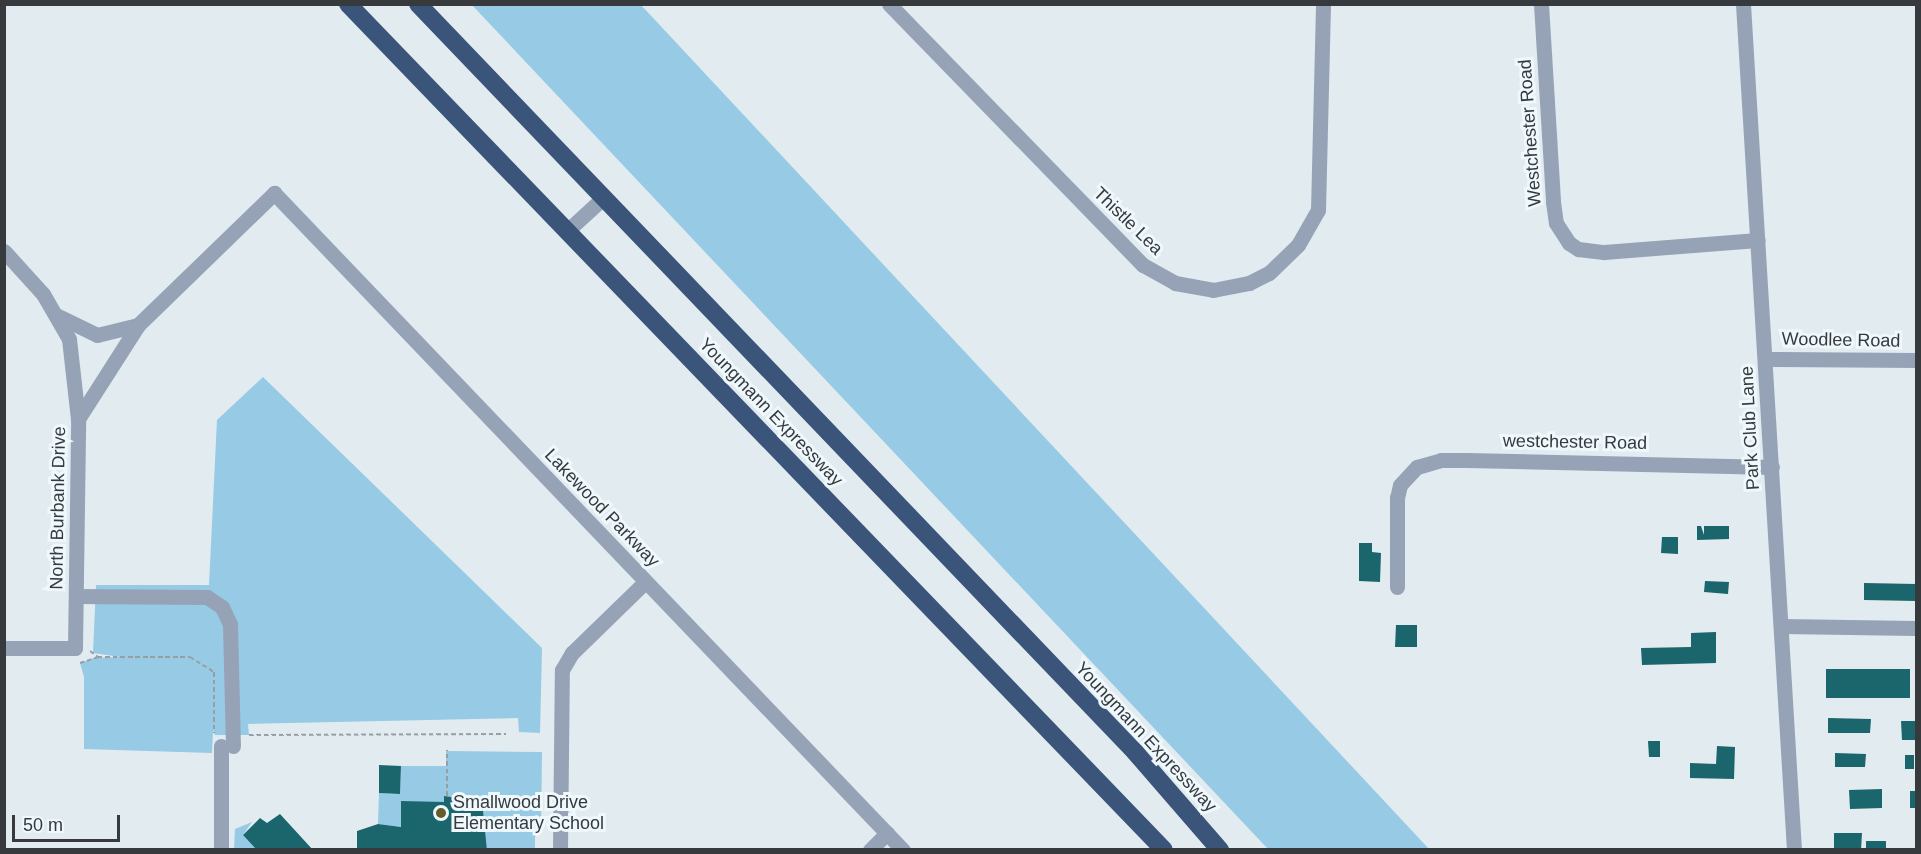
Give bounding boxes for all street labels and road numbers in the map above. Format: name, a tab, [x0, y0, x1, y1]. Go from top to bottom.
street label: Westchester Road	[1514, 59, 1546, 207]
street label: Thistle Lea	[1089, 183, 1167, 259]
street label: Woodlee Road	[1781, 328, 1901, 352]
street label: Youngmann Expressway	[695, 333, 847, 491]
street label: Park Club Lane	[1736, 365, 1764, 491]
street label: North Burbank Drive	[46, 426, 70, 590]
street label: westchester Road	[1503, 430, 1647, 454]
street label: Lakewood Parkway	[540, 444, 664, 572]
street label: Youngmann Expressway	[1071, 657, 1221, 817]

